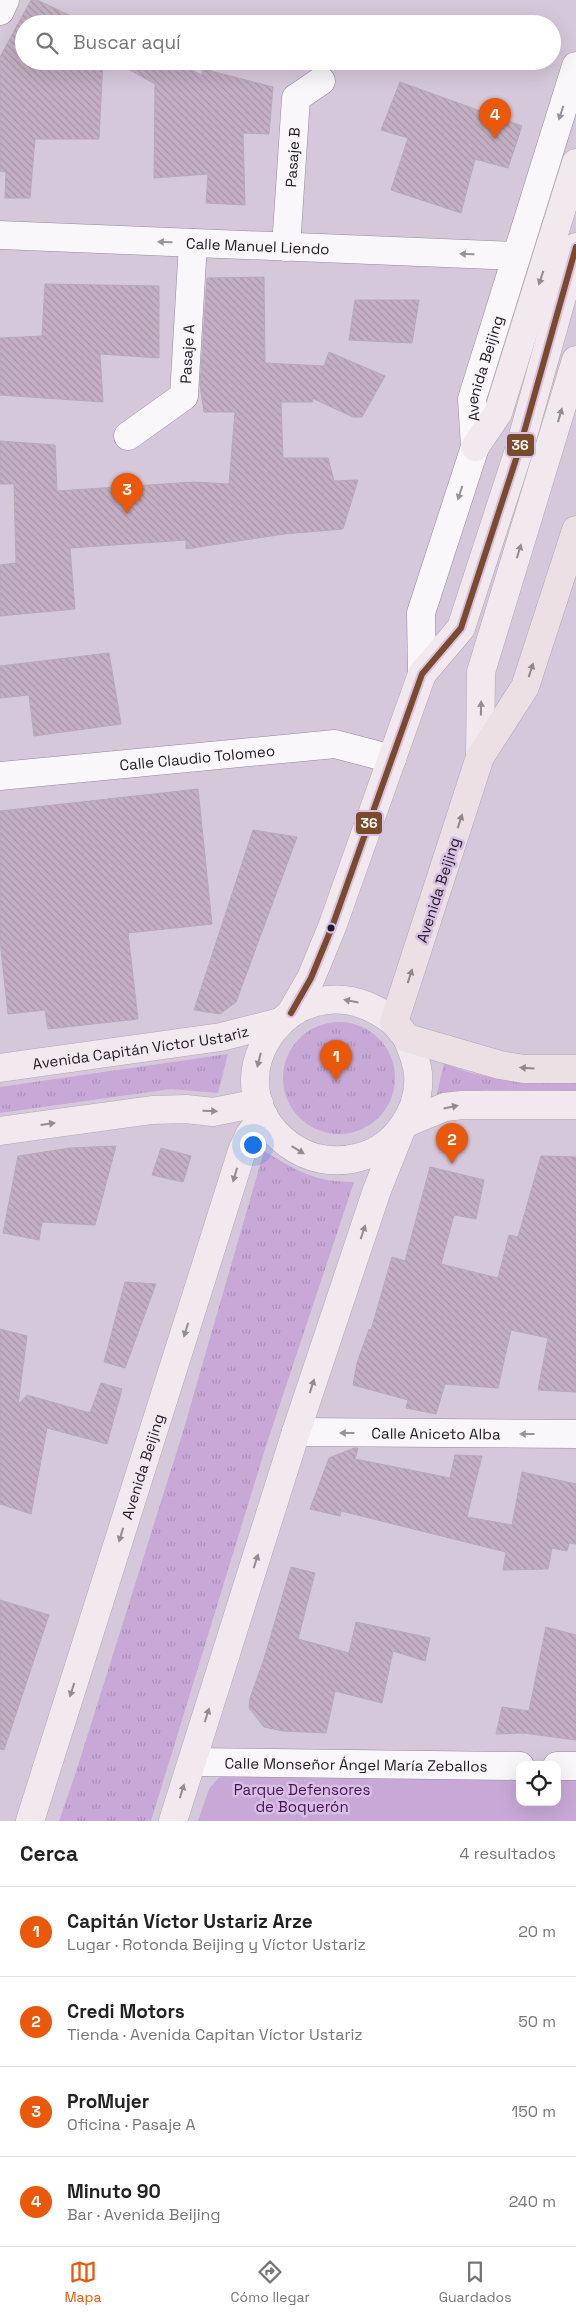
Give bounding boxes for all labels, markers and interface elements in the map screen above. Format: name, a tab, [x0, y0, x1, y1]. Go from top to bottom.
search box	[15, 15, 561, 70]
icon: search	[33, 29, 61, 57]
text: Buscar aquí	[73, 30, 181, 55]
pin: 4	[479, 98, 511, 139]
one-way arrow	[557, 106, 565, 121]
street label: Pasaje B	[281, 126, 304, 188]
street label: Calle Manuel Liendo	[186, 233, 330, 258]
one-way arrow	[156, 237, 172, 245]
one-way arrow	[459, 249, 475, 257]
one-way arrow	[537, 270, 544, 285]
street label: Avenida Beijing	[462, 313, 507, 422]
street label: Pasaje A	[175, 323, 198, 384]
one-way arrow	[557, 407, 565, 422]
line badge: 36	[506, 433, 535, 457]
text: 36	[511, 436, 529, 454]
pin: 3	[111, 473, 143, 514]
one-way arrow	[455, 486, 463, 501]
one-way arrow	[515, 544, 523, 559]
one-way arrow	[527, 662, 535, 677]
one-way arrow	[477, 700, 485, 716]
street label: Calle Claudio Tolomeo	[118, 740, 276, 774]
line badge: 36	[355, 811, 383, 835]
one-way arrow	[456, 813, 464, 828]
text: 36	[360, 814, 378, 832]
street label: Avenida Beijing	[412, 835, 464, 945]
unlabelled marker	[326, 923, 336, 933]
one-way arrow	[406, 968, 414, 983]
one-way arrow	[342, 996, 358, 1004]
street label: Avenida Capitán Víctor Ustariz	[31, 1021, 251, 1073]
pin: 1	[320, 1040, 352, 1081]
one-way arrow	[255, 1052, 263, 1067]
one-way arrow	[519, 1064, 535, 1072]
one-way arrow	[444, 1102, 460, 1110]
one-way arrow	[202, 1107, 218, 1115]
one-way arrow	[41, 1120, 57, 1128]
pin: 2	[436, 1123, 468, 1164]
your location	[240, 1132, 266, 1158]
one-way arrow	[291, 1146, 304, 1155]
one-way arrow	[230, 1167, 238, 1182]
one-way arrow	[360, 1224, 368, 1239]
one-way arrow	[182, 1322, 189, 1337]
one-way arrow	[308, 1378, 316, 1393]
street label: Avenida Beijing	[117, 1411, 168, 1521]
street label: Calle Aniceto Alba	[371, 1423, 501, 1443]
one-way arrow	[339, 1429, 355, 1437]
one-way arrow	[519, 1430, 535, 1438]
one-way arrow	[117, 1528, 125, 1543]
one-way arrow	[253, 1553, 261, 1568]
one-way arrow	[68, 1682, 76, 1697]
one-way arrow	[203, 1708, 211, 1723]
street label: Calle Monseñor Ángel María Zeballos	[224, 1753, 488, 1775]
map controls	[516, 1761, 561, 1806]
button: locate	[516, 1761, 561, 1806]
park label: Parque Defensores de Boquerón	[234, 1780, 370, 1816]
one-way arrow	[179, 1784, 187, 1799]
text: Cerca	[20, 1840, 78, 1867]
text: 4 resultados	[460, 1843, 556, 1864]
text: Capitán Víctor Ustariz Arze	[67, 1909, 313, 1934]
text: 1	[32, 1921, 40, 1942]
text: 20 m	[518, 1921, 556, 1942]
text: Lugar · Rotonda Beijing y Víctor Ustariz	[67, 1934, 366, 1955]
text: Credi Motors	[67, 1999, 185, 2024]
text: 2	[31, 2011, 41, 2032]
text: 50 m	[518, 2011, 556, 2032]
text: Tienda · Avenida Capitan Víctor Ustariz	[67, 2024, 363, 2045]
text: ProMujer	[67, 2089, 149, 2114]
text: 3	[31, 2101, 41, 2122]
text: 150 m	[512, 2101, 556, 2122]
text: Oficina · Pasaje A	[67, 2114, 196, 2135]
text: Minuto 90	[67, 2179, 161, 2204]
text: 4	[31, 2191, 41, 2212]
text: 240 m	[509, 2191, 556, 2212]
text: Bar · Avenida Beijing	[67, 2204, 221, 2225]
tab: Mapa	[64, 2258, 102, 2306]
tab: Cómo llegar	[231, 2258, 310, 2306]
tab: Guardados	[439, 2258, 512, 2306]

